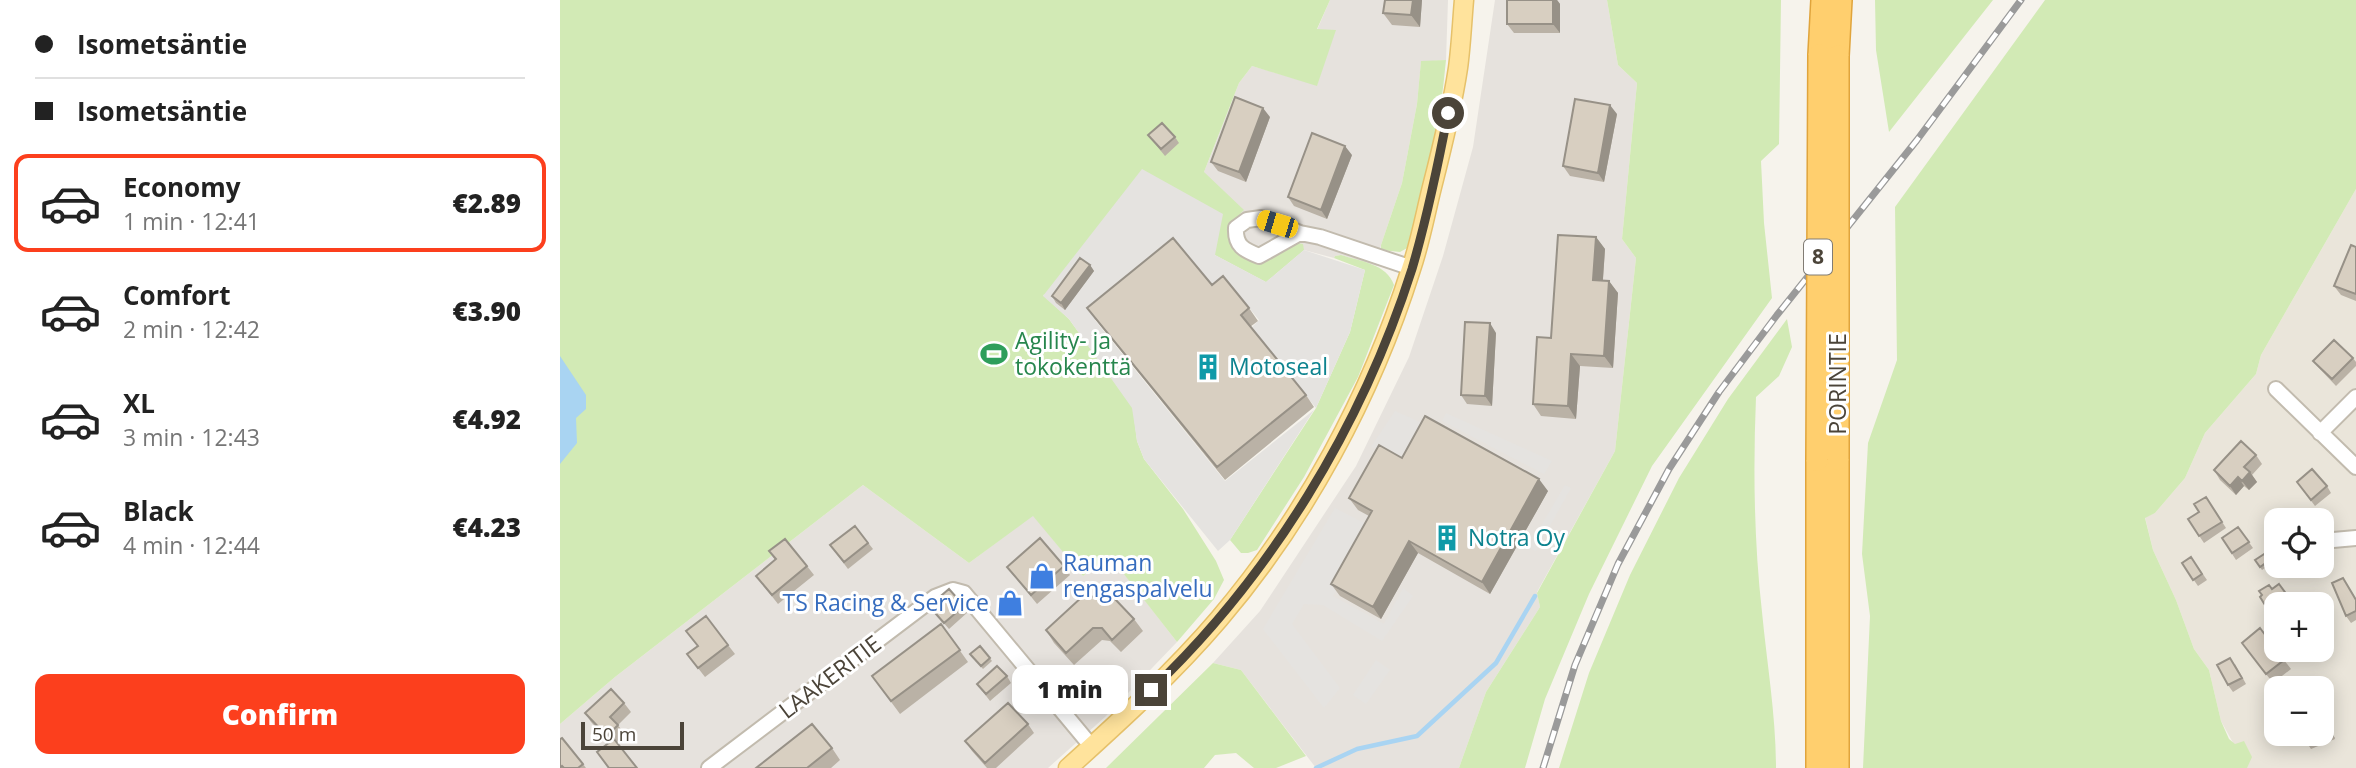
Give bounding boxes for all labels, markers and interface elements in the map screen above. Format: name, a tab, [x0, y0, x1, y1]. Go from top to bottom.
text: Isometsäntie	[77, 26, 247, 62]
text: Isometsäntie	[77, 93, 247, 129]
route start	[1432, 97, 1464, 129]
text: Economy	[123, 169, 241, 205]
icon: car	[39, 172, 102, 235]
text: €2.89	[453, 185, 521, 221]
text: 1 min · 12:41	[123, 205, 260, 237]
car	[1254, 208, 1301, 240]
road number: 8	[1804, 240, 1832, 274]
text: Comfort	[123, 277, 230, 313]
icon: car	[39, 280, 102, 343]
text: €3.90	[453, 293, 521, 329]
text: 2 min · 12:42	[123, 313, 260, 345]
place label: Agility- ja tokokenttä	[1015, 324, 1131, 382]
street label: PORINTIE	[1821, 333, 1853, 435]
sports icon: Agility- ja tokokenttä	[979, 339, 1009, 369]
place label: Motoseal	[1229, 350, 1328, 382]
building icon: Motoseal	[1193, 352, 1223, 382]
text: XL	[123, 385, 155, 421]
icon: car	[39, 388, 102, 451]
text: €4.92	[453, 401, 521, 437]
text: 3 min · 12:43	[123, 421, 260, 453]
text: Black	[123, 493, 194, 529]
icon: car	[39, 496, 102, 559]
map controls	[2264, 508, 2334, 746]
button: locate	[2264, 508, 2334, 578]
text: €4.23	[453, 509, 521, 545]
place label: Notra Oy	[1468, 521, 1565, 553]
building icon: Notra Oy	[1432, 523, 1462, 553]
text: 4 min · 12:44	[123, 529, 260, 561]
place label: Rauman rengaspalvelu	[1063, 546, 1213, 604]
shop icon: Rauman rengaspalvelu	[1027, 561, 1057, 591]
place label: TS Racing & Service	[782, 586, 989, 618]
shop icon: TS Racing & Service	[995, 588, 1025, 618]
button: +	[2264, 592, 2334, 662]
street label: LAAKERITIE	[772, 627, 887, 725]
callout: 1 min	[1011, 666, 1126, 714]
text: 1 min	[1037, 673, 1103, 705]
button: Confirm	[35, 674, 525, 754]
route end	[1135, 674, 1167, 706]
button: −	[2264, 676, 2334, 746]
scale bar	[581, 719, 684, 751]
text: 50 m	[592, 721, 636, 747]

